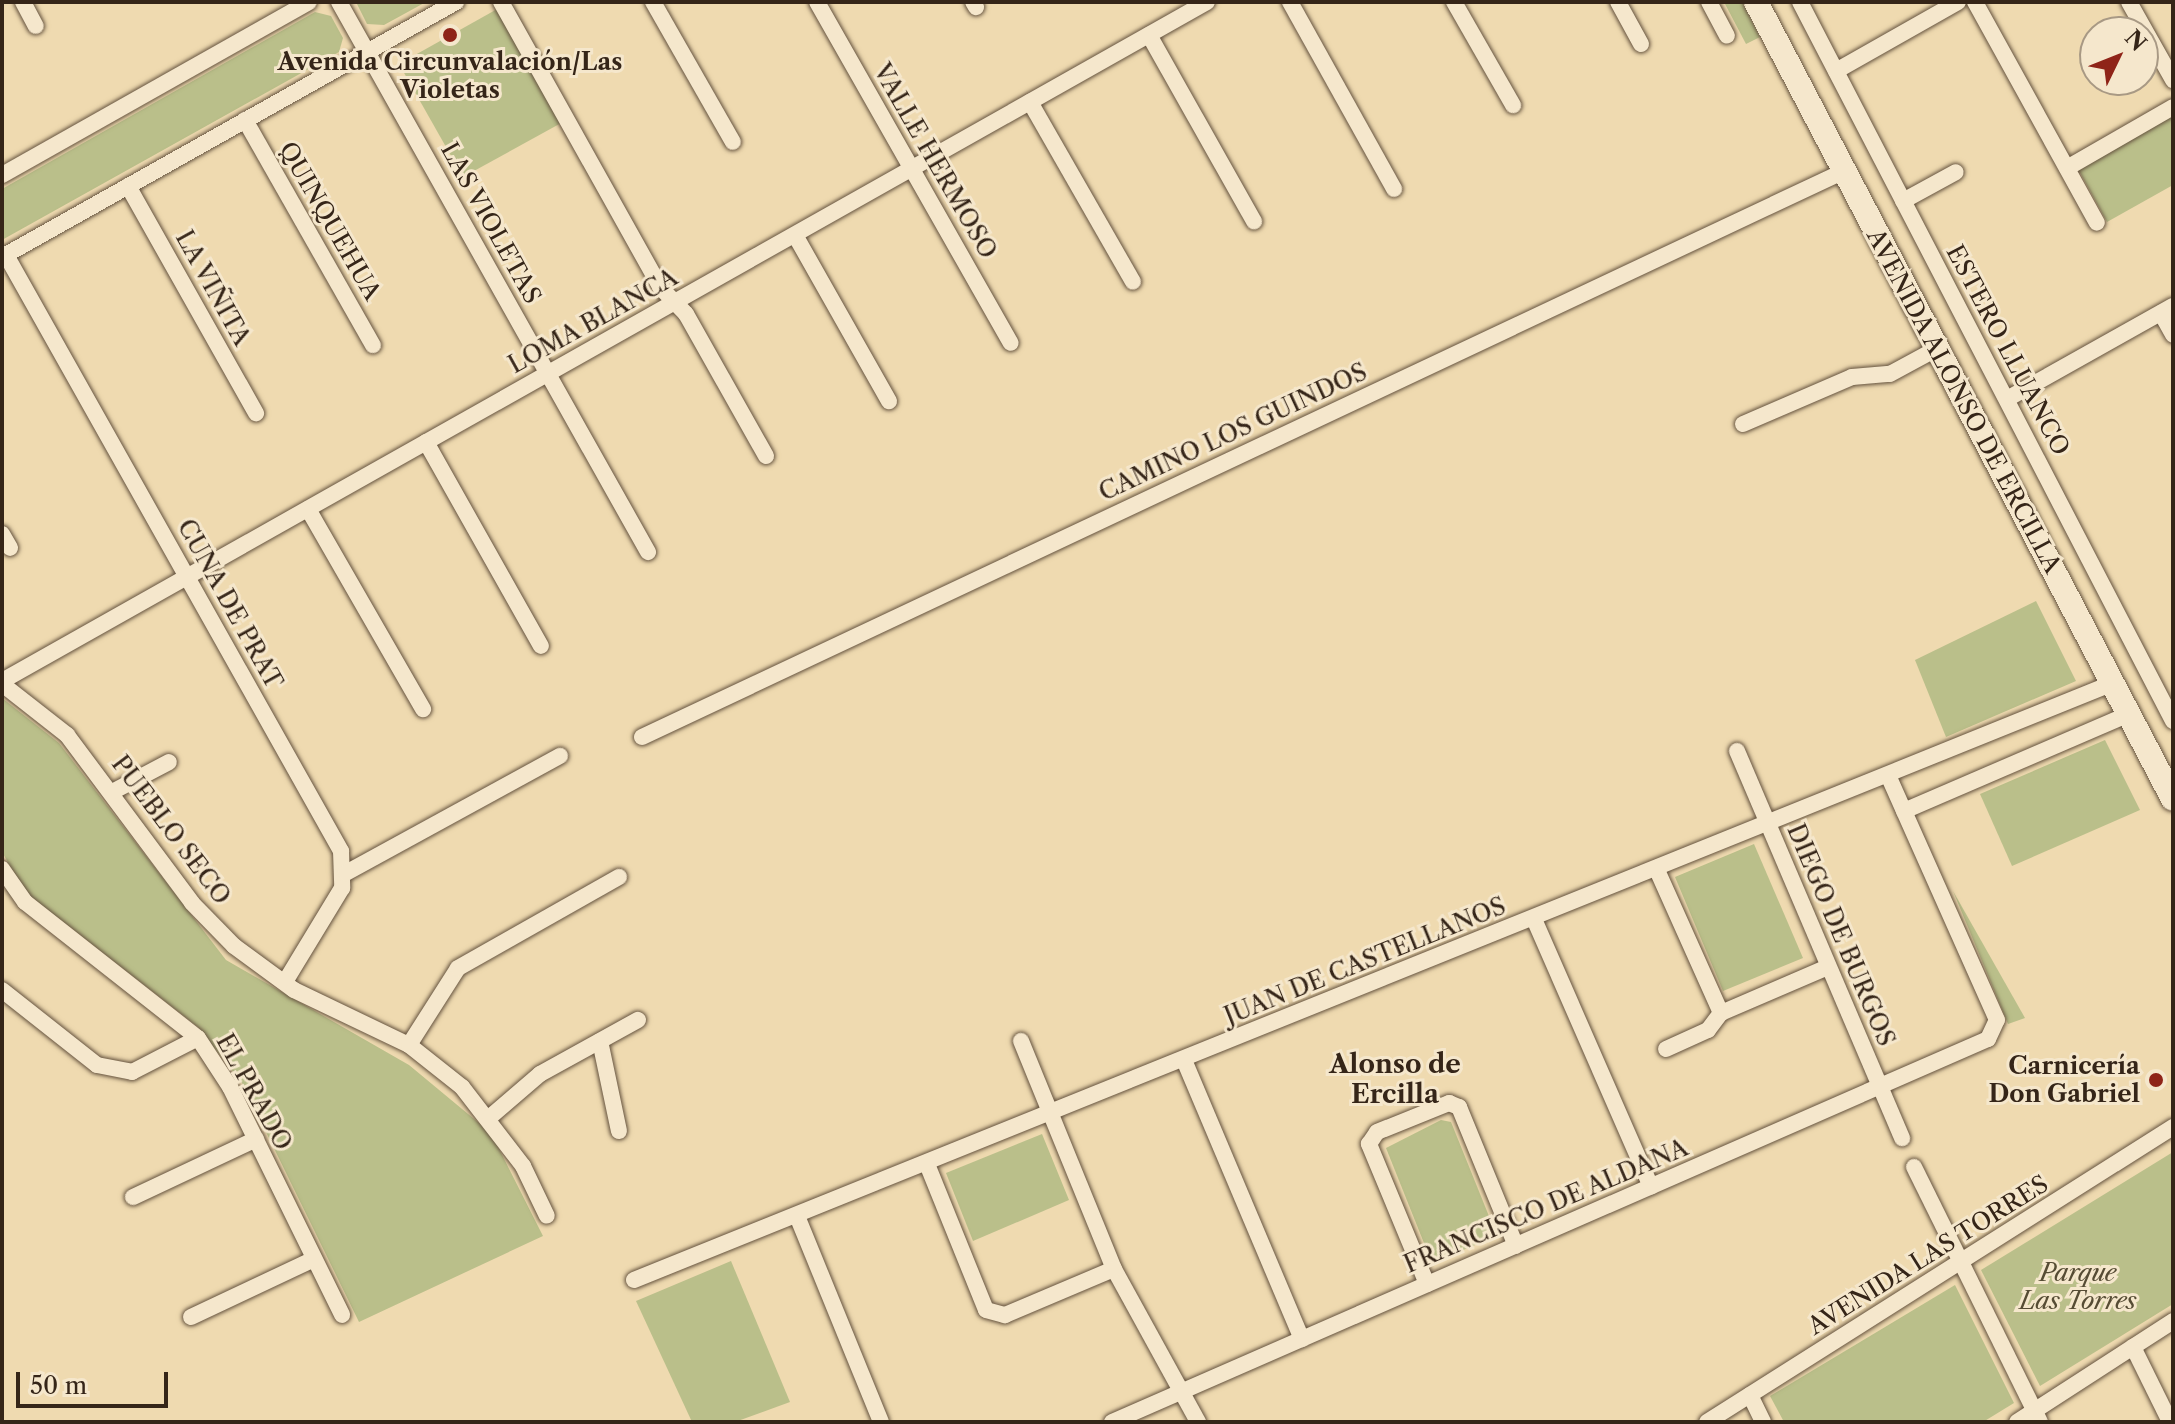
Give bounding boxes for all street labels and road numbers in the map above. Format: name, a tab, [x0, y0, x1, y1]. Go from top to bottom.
street label: VALLE HERMOSO	[867, 58, 1003, 264]
street label: QUINQUEHUA	[273, 137, 387, 305]
street label: LAS VIOLETAS	[435, 137, 547, 309]
street label: AVENIDA ALONSO DE ERCILLA	[1860, 223, 2068, 579]
street label: LA VIÑITA	[169, 225, 257, 351]
street label: ESTERO LLUANCO	[1940, 240, 2076, 460]
street label: LOMA BLANCA	[503, 262, 683, 380]
street label: CAMINO LOS GUINDOS	[1094, 357, 1372, 507]
street label: CUNA DE PRAT	[171, 514, 289, 694]
street label: PUEBLO SECO	[106, 750, 236, 910]
street label: DIEGO DE BURGOS	[1781, 820, 1901, 1050]
street label: JUAN DE CASTELLANOS	[1220, 891, 1510, 1031]
street label: EL PRADO	[210, 1029, 298, 1155]
street label: FRANCISCO DE ALDANA	[1399, 1133, 1693, 1279]
street label: AVENIDA LAS TORRES	[1802, 1169, 2054, 1341]

